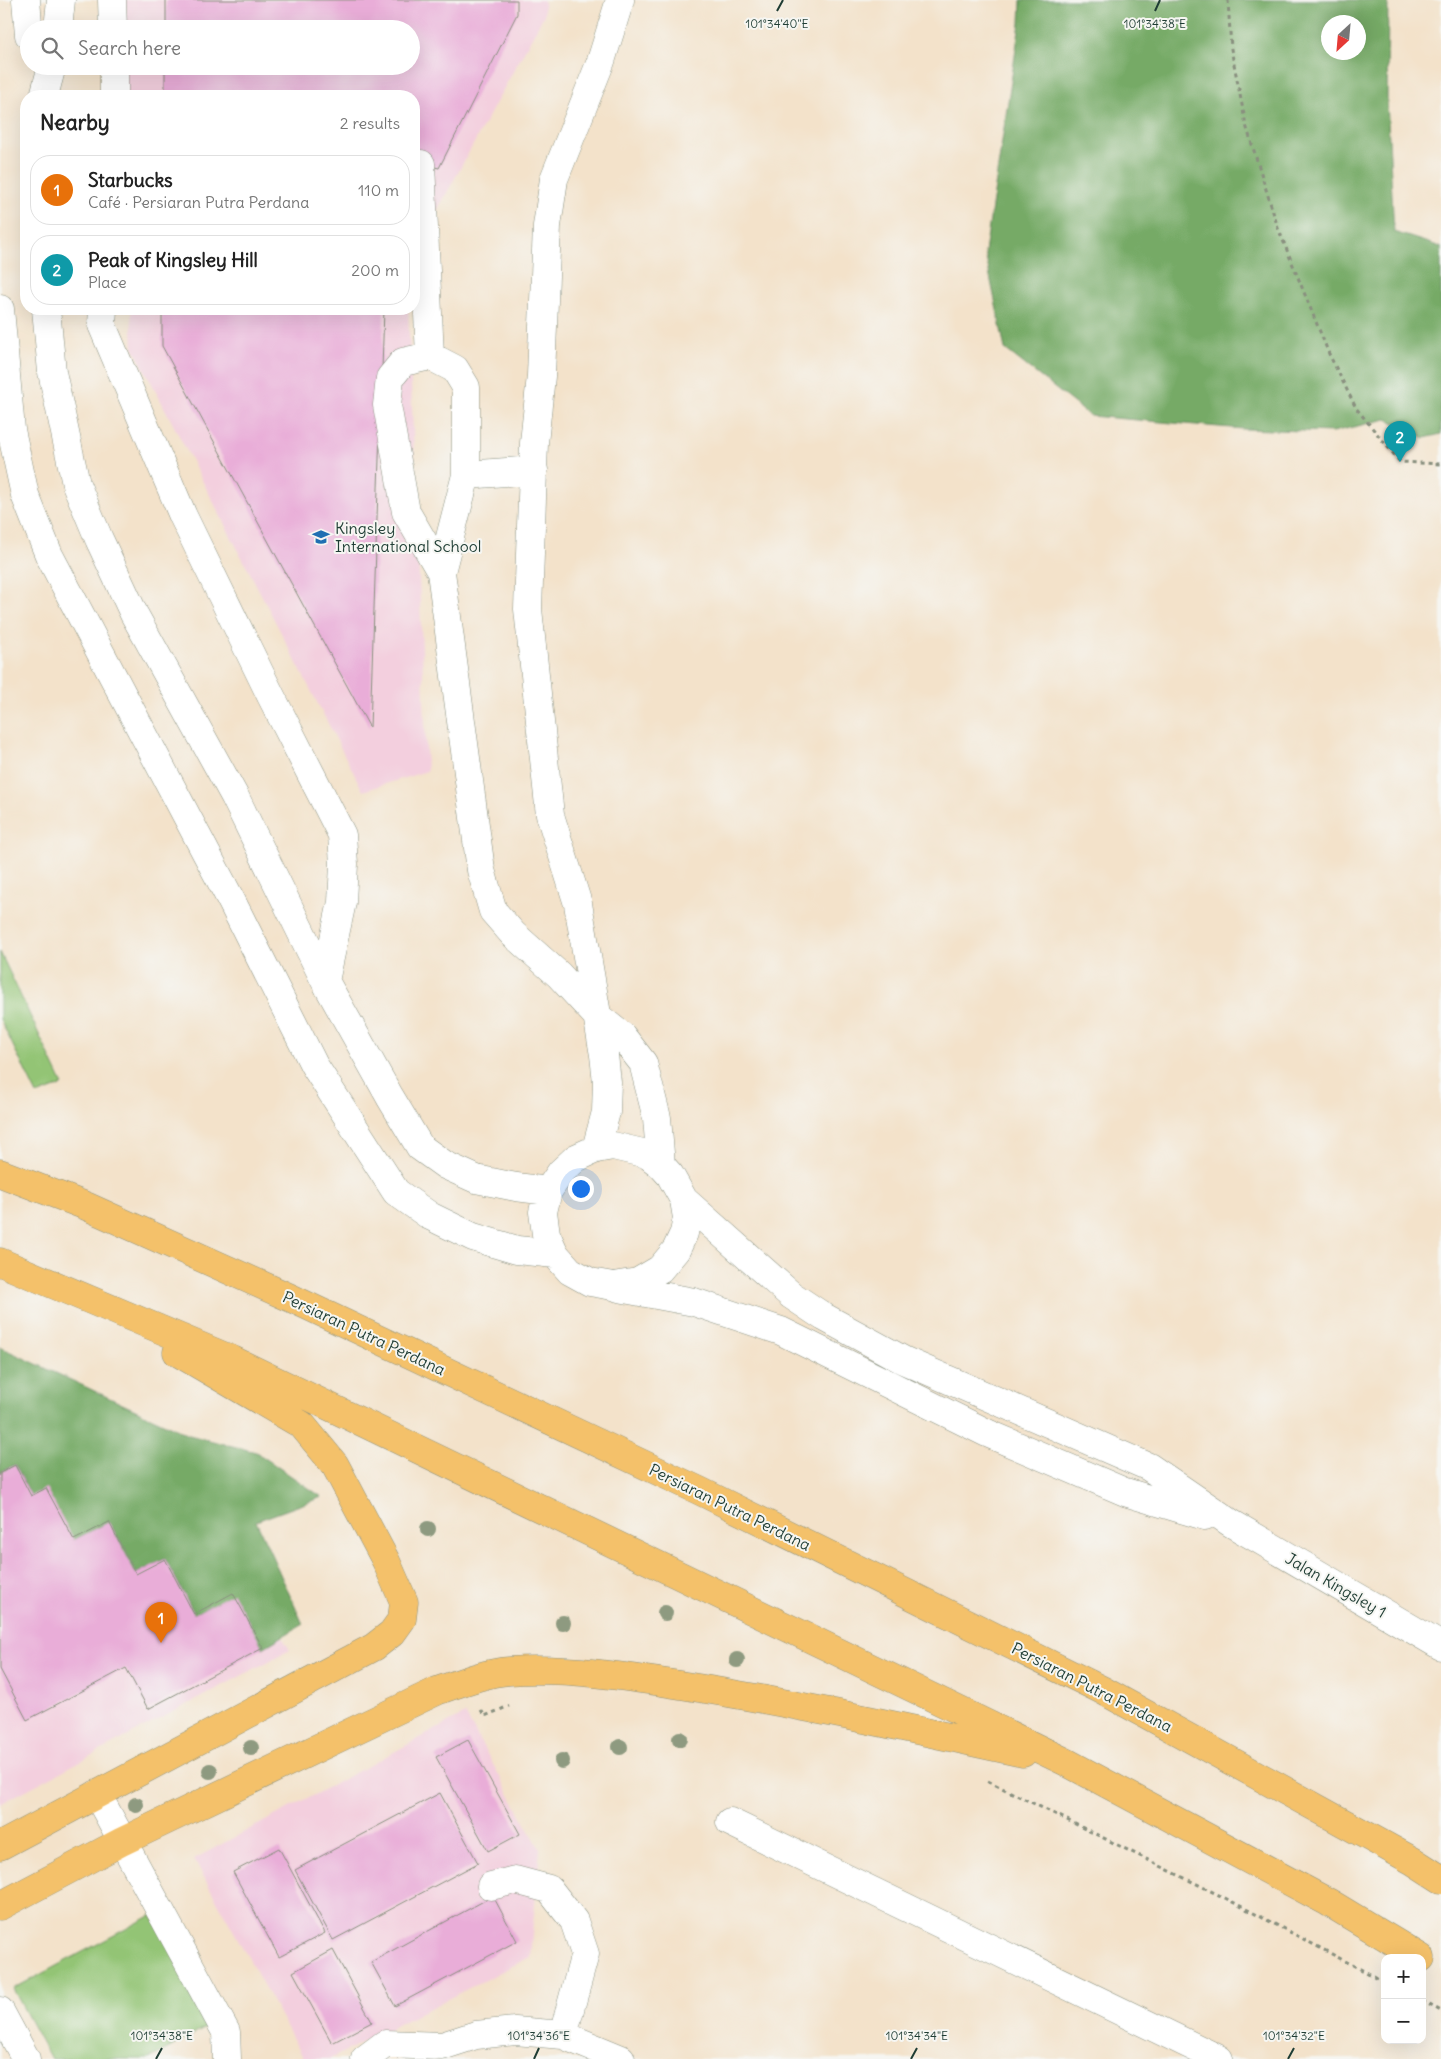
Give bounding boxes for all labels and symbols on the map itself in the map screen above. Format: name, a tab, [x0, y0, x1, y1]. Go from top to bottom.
north arrow	[1321, 15, 1366, 60]
text: 101°34'40"E	[745, 16, 809, 31]
text: 101°34'38"E	[1124, 16, 1186, 31]
pin: 2	[1384, 421, 1416, 462]
place label: Kingsley International School	[335, 518, 481, 556]
school or university icon: Kingsley International School	[311, 527, 331, 547]
your location	[568, 1176, 594, 1202]
street label: Persiaran Putra Perdana	[279, 1286, 449, 1380]
street label: Persiaran Putra Perdana	[646, 1459, 814, 1555]
street label: Jalan Kingsley 1	[1282, 1548, 1390, 1622]
pin: 1	[145, 1602, 177, 1643]
street label: Persiaran Putra Perdana	[1008, 1638, 1176, 1736]
text: 101°34'38"E	[131, 2028, 193, 2043]
text: 101°34'36"E	[508, 2028, 570, 2043]
text: 101°34'34"E	[886, 2028, 948, 2043]
text: 101°34'32"E	[1263, 2028, 1325, 2043]

